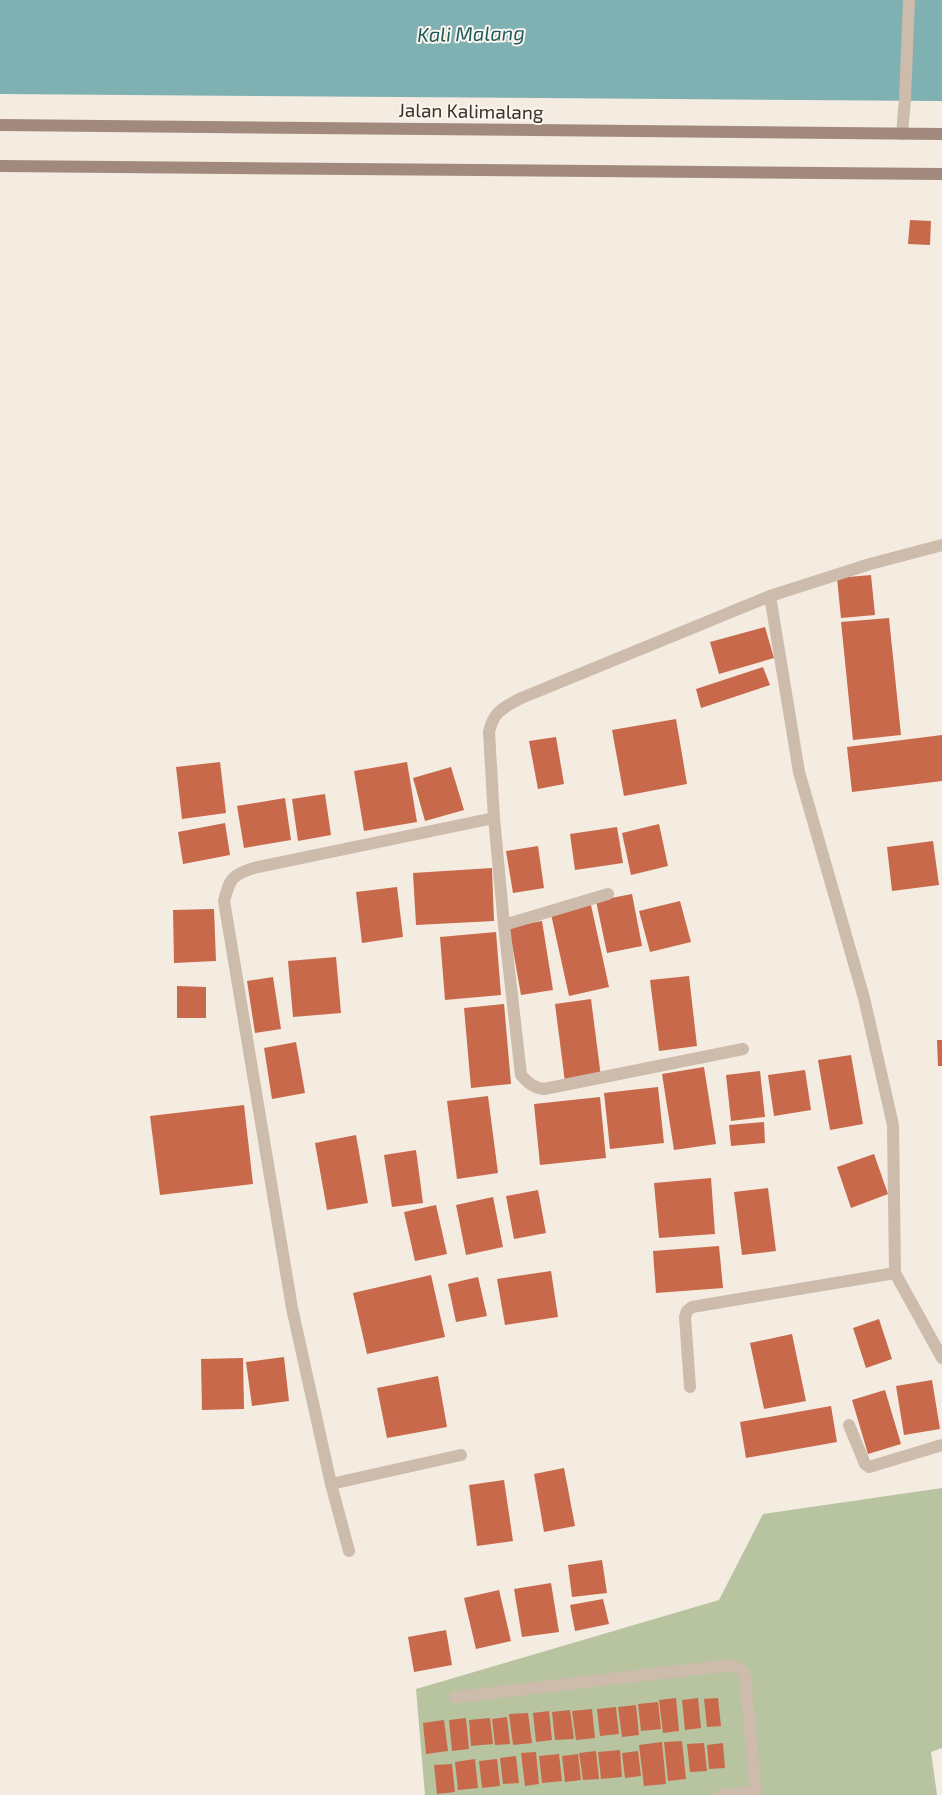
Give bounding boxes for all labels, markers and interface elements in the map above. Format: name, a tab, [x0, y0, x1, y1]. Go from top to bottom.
water label: Kali Malang	[417, 20, 525, 46]
street label: Jalan Kalimalang	[398, 98, 544, 123]

